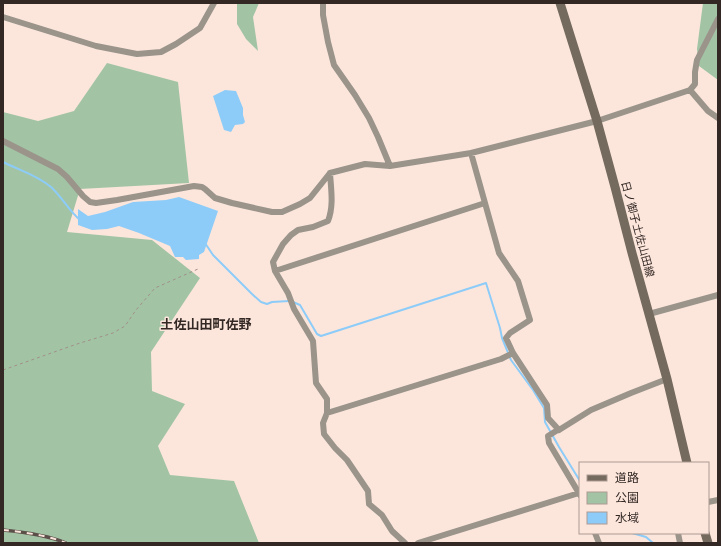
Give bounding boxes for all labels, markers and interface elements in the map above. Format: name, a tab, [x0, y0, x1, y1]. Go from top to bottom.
street label: 日ノ御子土佐山田線	[618, 179, 658, 279]
district label: 土佐山田町佐野	[160, 316, 252, 333]
legend	[579, 462, 709, 534]
text: 道路	[615, 470, 639, 486]
text: 公園	[615, 490, 639, 506]
text: 水域	[615, 510, 639, 526]

